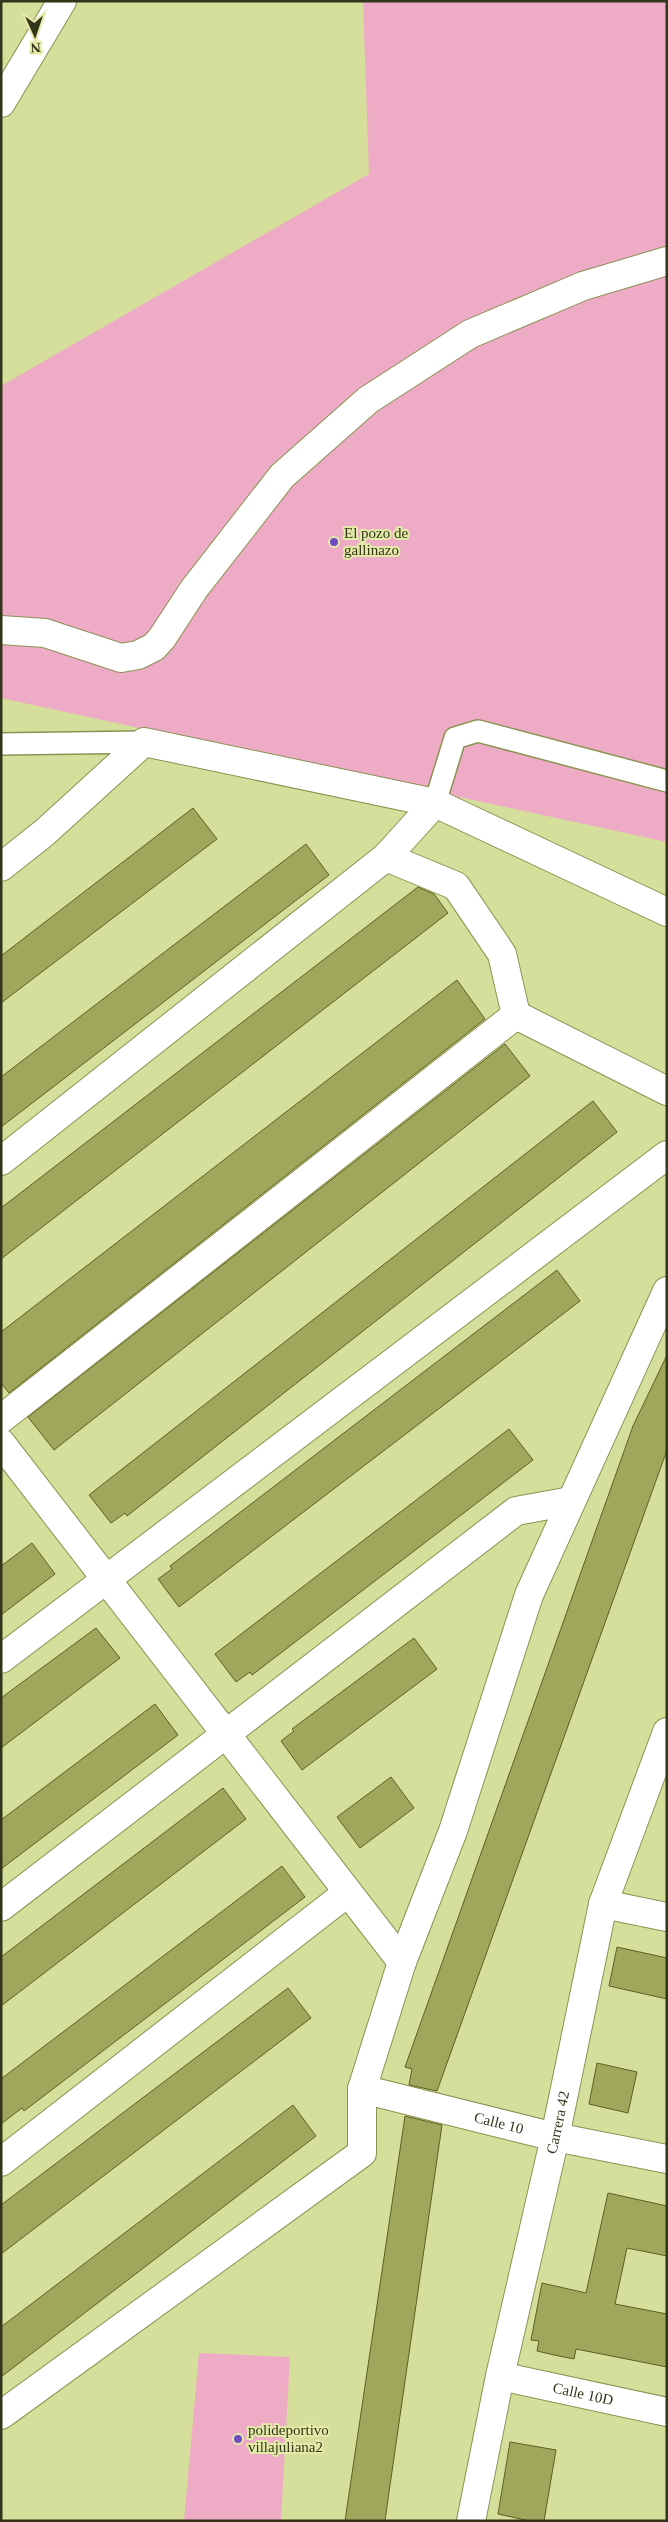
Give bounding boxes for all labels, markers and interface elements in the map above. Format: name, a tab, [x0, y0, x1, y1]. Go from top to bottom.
north arrow	[10, 10, 60, 60]
text: N	[30, 40, 41, 55]
place label: El pozo de gallinazo	[344, 525, 408, 558]
marker: El pozo de gallinazo	[328, 536, 340, 548]
street label: Carrera 42	[543, 2090, 572, 2155]
street label: Calle 10	[472, 2109, 525, 2137]
street label: Calle 10D	[551, 2380, 615, 2408]
place label: polideportivo villajuliana2	[248, 2422, 329, 2455]
marker: polideportivo villajuliana2	[232, 2433, 244, 2445]

